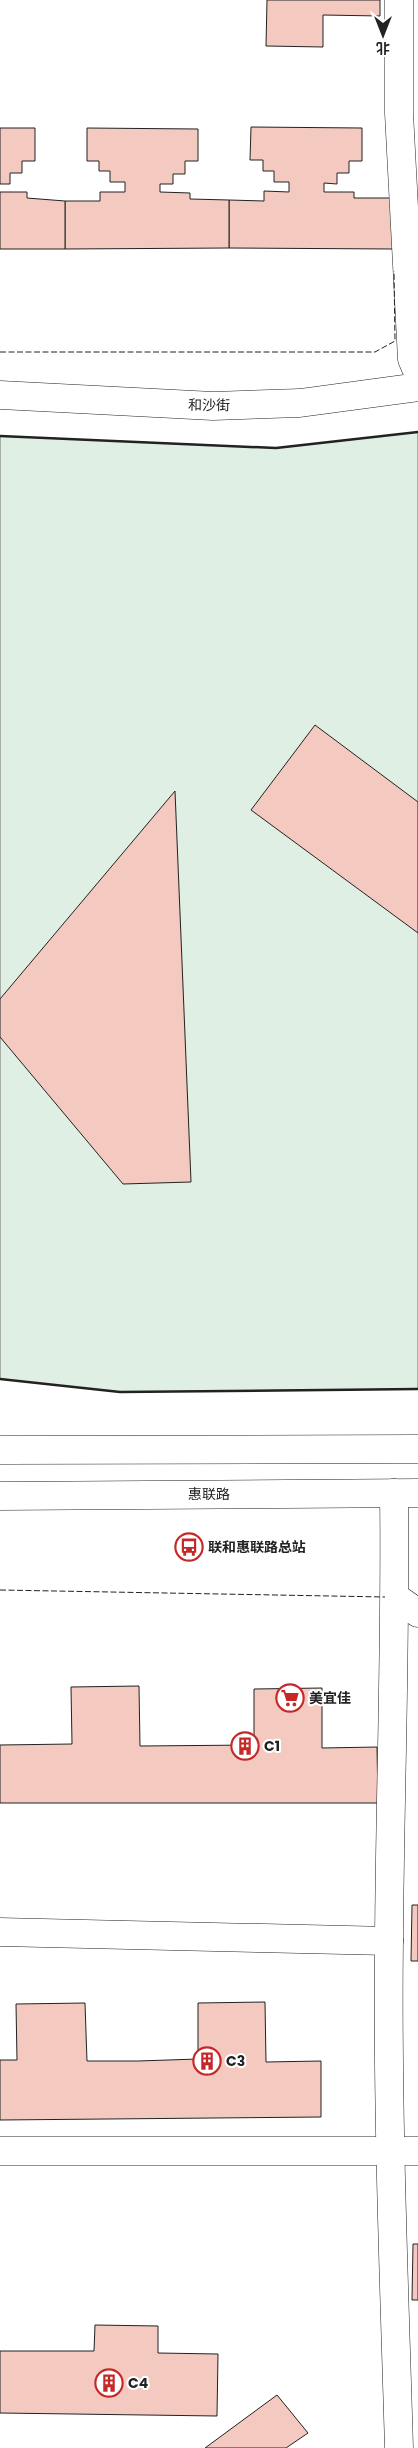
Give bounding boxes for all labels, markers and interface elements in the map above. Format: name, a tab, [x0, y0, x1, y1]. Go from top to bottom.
north arrow	[358, 10, 408, 60]
text: 北	[376, 38, 390, 58]
street label: 和沙街	[188, 395, 230, 415]
street label: 惠联路	[188, 1484, 230, 1504]
bus stop icon: 联和惠联路总站	[174, 1532, 204, 1562]
place label: 联和惠联路总站	[208, 1537, 306, 1557]
supermarket icon: 美宜佳	[275, 1683, 305, 1713]
place label: 美宜佳	[309, 1688, 351, 1708]
building icon: C1	[230, 1731, 260, 1761]
place label: C1	[264, 1736, 280, 1756]
building icon: C3	[192, 2046, 222, 2076]
place label: C3	[226, 2051, 245, 2071]
building icon: C4	[94, 2368, 124, 2398]
place label: C4	[128, 2373, 148, 2393]

